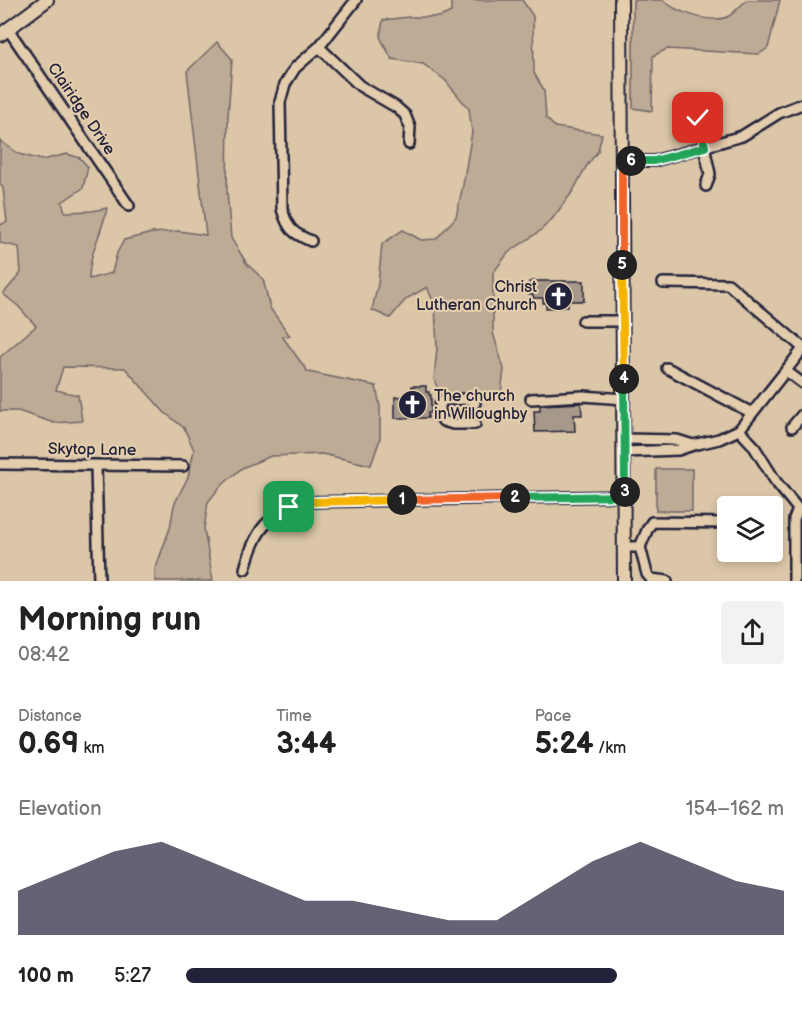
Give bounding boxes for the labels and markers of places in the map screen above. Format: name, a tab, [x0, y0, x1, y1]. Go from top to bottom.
pin	[672, 92, 723, 143]
pin: 6	[616, 146, 646, 176]
pin: 5	[607, 250, 637, 280]
place label: Christ Lutheran Church	[416, 278, 537, 315]
church icon: Christ Lutheran Church	[542, 280, 574, 312]
pin: 4	[609, 364, 639, 394]
place label: The church in Willoughby	[434, 387, 528, 424]
church icon: The church in Willoughby	[397, 389, 429, 421]
pin: 3	[610, 477, 640, 507]
pin	[263, 481, 314, 532]
pin: 2	[500, 483, 530, 513]
pin: 1	[387, 485, 417, 515]

